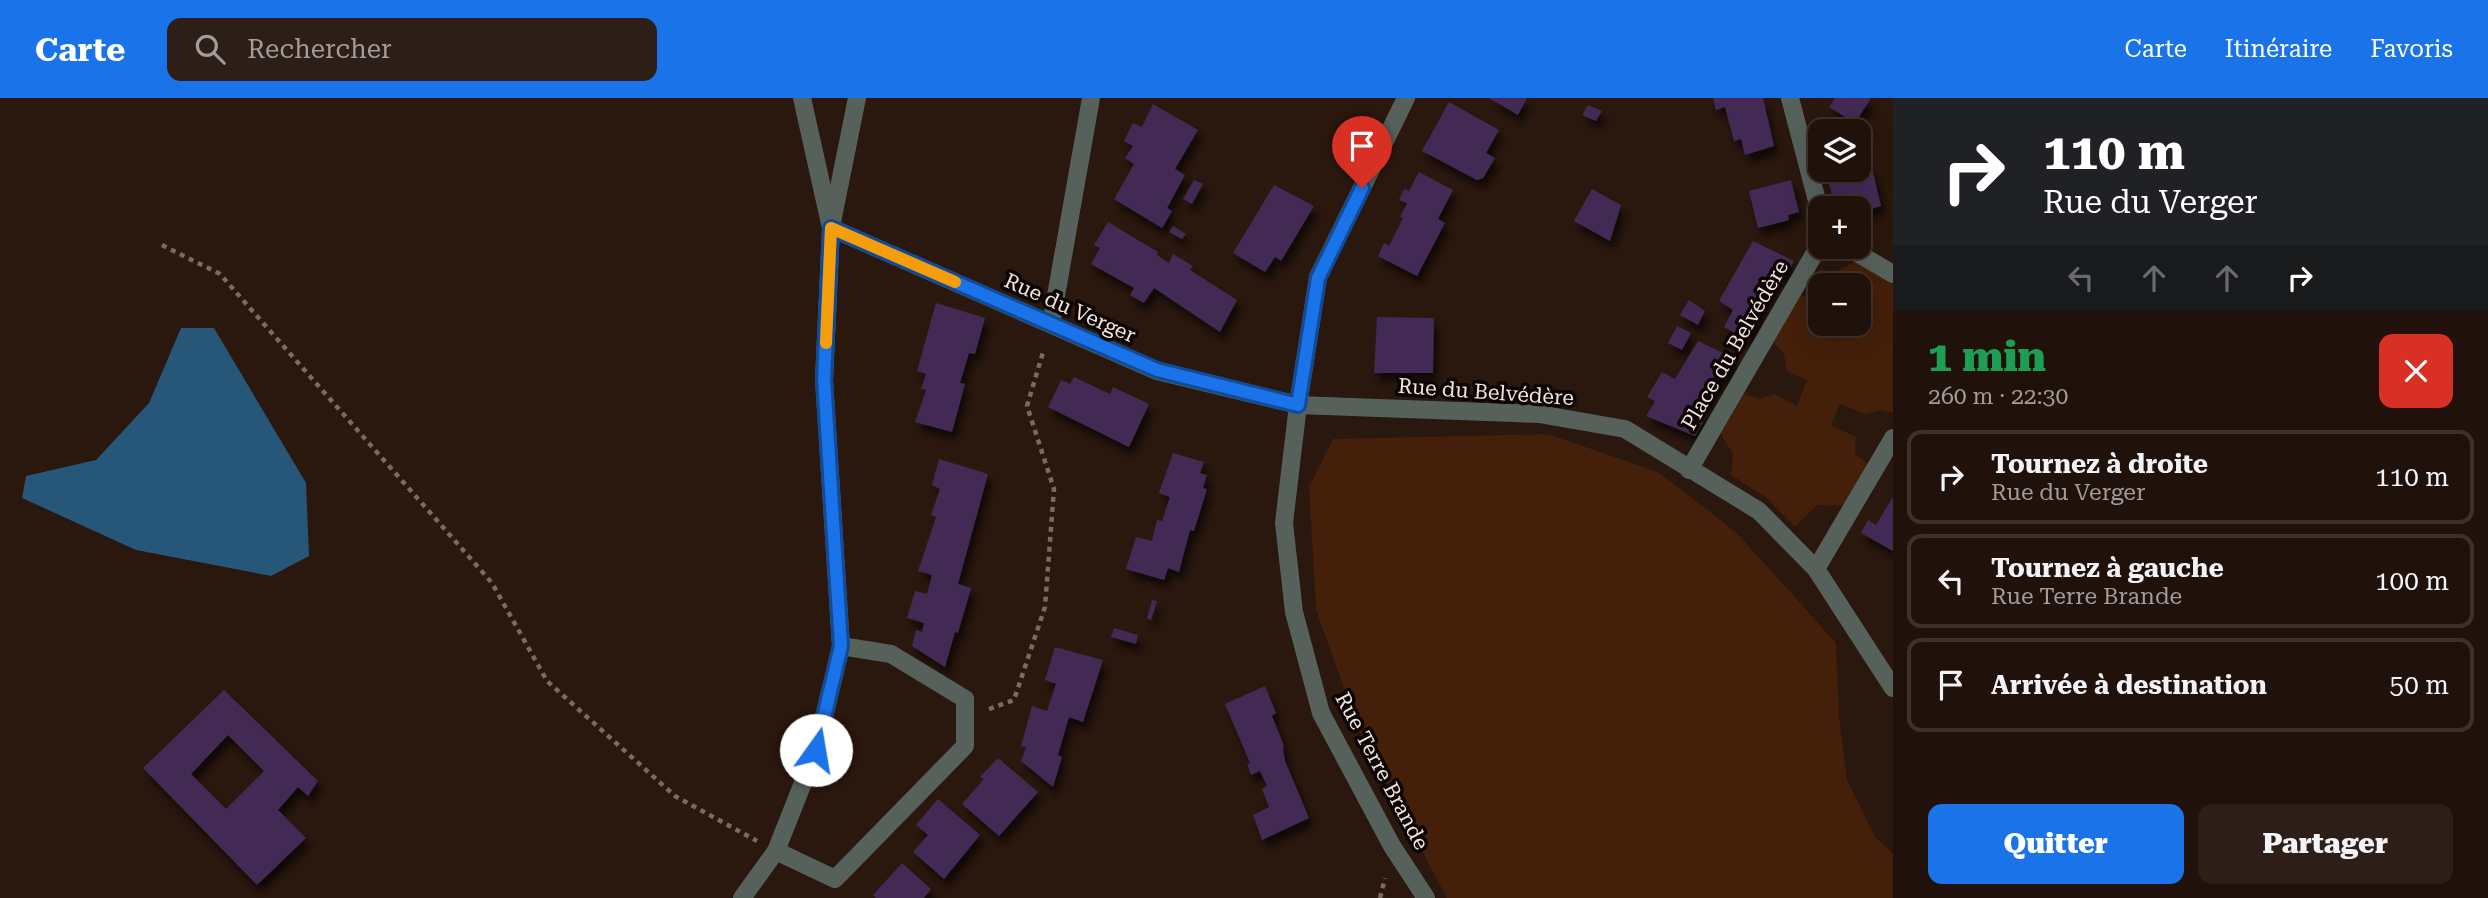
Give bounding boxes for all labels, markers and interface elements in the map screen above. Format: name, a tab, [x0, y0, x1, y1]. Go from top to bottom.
search box	[167, 18, 657, 81]
text: Carte	[35, 30, 125, 69]
icon: search	[191, 30, 229, 68]
text: Rechercher	[247, 34, 392, 64]
text: Carte	[2125, 35, 2187, 63]
text: Itinéraire	[2225, 35, 2332, 63]
text: Favoris	[2370, 35, 2453, 63]
pin	[1332, 116, 1392, 188]
map controls	[1808, 119, 1871, 336]
button: layers	[1808, 119, 1871, 182]
text: 110 m	[2043, 124, 2185, 181]
icon: right	[1928, 126, 2019, 217]
icon: arrive	[1343, 127, 1381, 165]
text: Rue du Verger	[2043, 183, 2258, 221]
button: +	[1808, 196, 1871, 259]
street label: Place du Belvédère	[1677, 256, 1793, 434]
icon: left	[2062, 259, 2100, 297]
icon: ahead	[2135, 259, 2173, 297]
icon: ahead	[2208, 259, 2246, 297]
icon: right	[2281, 259, 2319, 297]
street label: Rue du Verger	[1001, 268, 1140, 348]
button: −	[1808, 273, 1871, 336]
text: 1 min	[1928, 332, 2046, 381]
button: close	[2379, 334, 2453, 408]
street label: Rue du Belvédère	[1397, 374, 1575, 410]
text: 260 m · 22:30	[1928, 383, 2068, 410]
text: Tournez à droite	[1991, 449, 2208, 479]
icon: right	[1932, 458, 1970, 496]
text: 110 m	[2375, 462, 2449, 492]
text: Rue du Verger	[1991, 479, 2145, 506]
text: Tournez à gauche	[1991, 553, 2224, 583]
icon: left	[1932, 562, 1970, 600]
text: 100 m	[2375, 566, 2449, 596]
text: Rue Terre Brande	[1991, 583, 2182, 610]
icon: arrive	[1932, 666, 1970, 704]
text: Arrivée à destination	[1991, 670, 2267, 700]
text: 50 m	[2390, 670, 2449, 700]
street label: Rue Terre Brande	[1330, 688, 1434, 854]
position arrow	[779, 713, 853, 787]
button: Quitter	[1928, 804, 2184, 884]
button: Partager	[2198, 804, 2453, 884]

